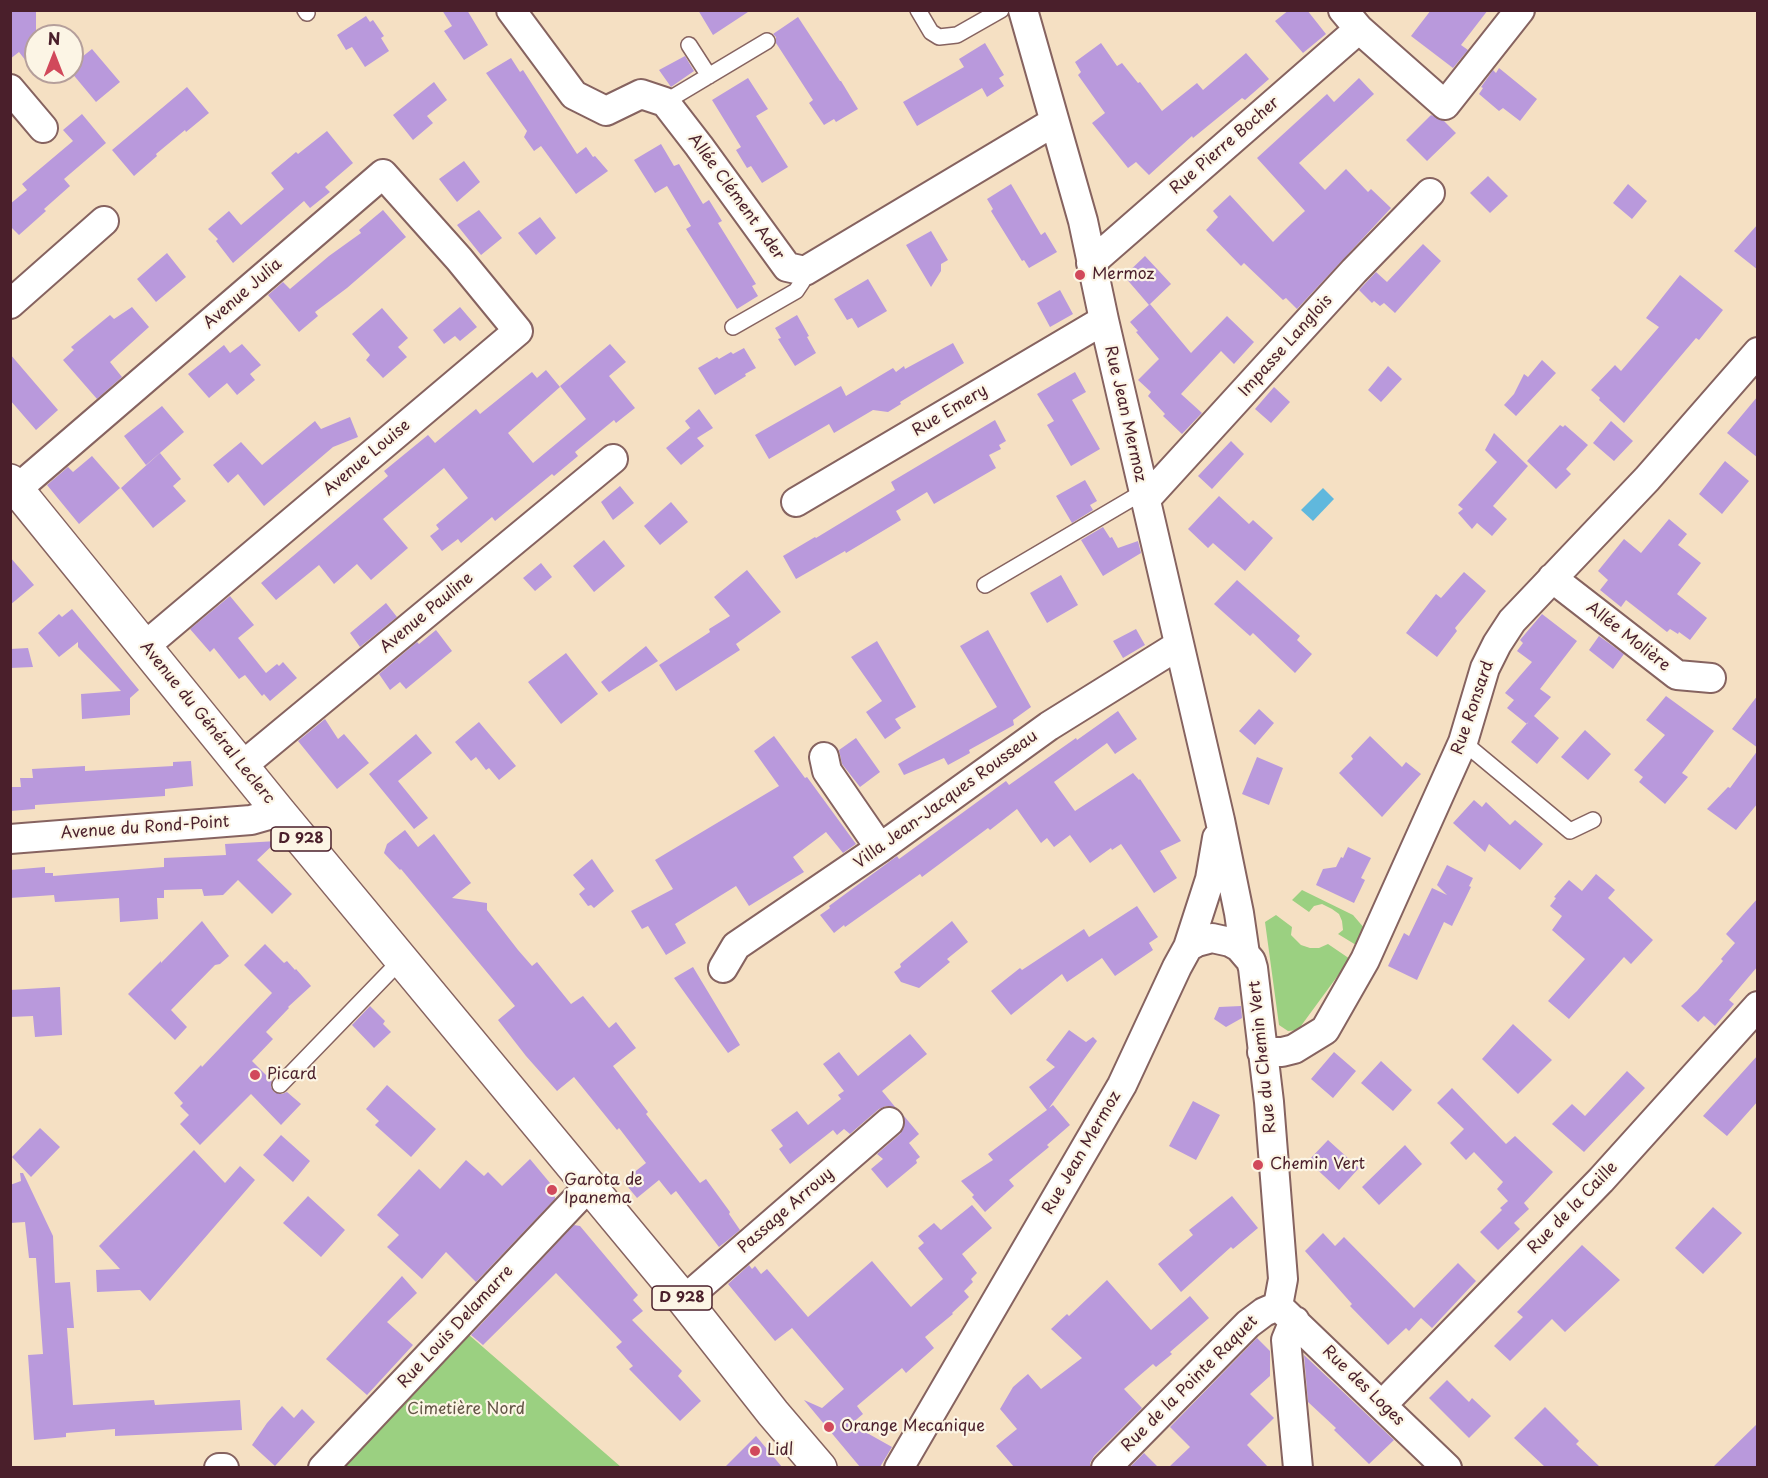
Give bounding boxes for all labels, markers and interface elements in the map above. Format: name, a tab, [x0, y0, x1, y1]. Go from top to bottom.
north arrow	[24, 24, 84, 84]
text: N	[48, 26, 60, 50]
street label: Rue Pierre Bocher	[1166, 93, 1284, 199]
street label: Allée Clément Ader	[684, 130, 788, 264]
street label: Avenue Julia	[200, 255, 286, 333]
place label: Mermoz	[1092, 265, 1154, 285]
marker: Mermoz	[1073, 268, 1087, 282]
street label: Impasse Langlois	[1235, 291, 1337, 401]
street label: Rue Jean Mermoz	[1100, 344, 1150, 484]
street label: Rue Emery	[909, 381, 991, 441]
street label: Avenue Louise	[320, 416, 414, 500]
street label: Avenue Pauline	[377, 568, 477, 658]
street label: Allée Molière	[1582, 598, 1674, 676]
street label: Avenue du Général Leclerc	[136, 638, 278, 808]
street label: Rue Ronsard	[1448, 658, 1498, 758]
street label: Villa Jean-Jacques Rousseau	[850, 727, 1042, 873]
street label: Avenue du Rond-Point	[60, 813, 230, 843]
road number: D 928	[271, 827, 331, 851]
street label: Rue du Chemin Vert	[1245, 980, 1281, 1134]
place label: Picard	[267, 1065, 317, 1085]
marker: Picard	[248, 1068, 262, 1082]
street label: Rue Jean Mermoz	[1039, 1088, 1125, 1218]
place label: Chemin Vert	[1270, 1155, 1365, 1175]
marker: Chemin Vert	[1251, 1158, 1265, 1172]
street label: Rue de la Caille	[1524, 1158, 1622, 1258]
street label: Passage Arrouy	[734, 1164, 838, 1258]
place label: Garota de Ipanema	[564, 1171, 643, 1209]
marker: Garota de Ipanema	[545, 1183, 559, 1197]
street label: Rue Louis Delamarre	[394, 1262, 518, 1392]
road number: D 928	[652, 1286, 712, 1310]
street label: Rue de la Pointe Raquet	[1118, 1312, 1262, 1456]
street label: Rue des Loges	[1318, 1342, 1408, 1430]
park label: Cimetière Nord	[407, 1400, 525, 1420]
place label: Orange Mecanique	[841, 1417, 985, 1437]
marker: Orange Mecanique	[822, 1420, 836, 1434]
place label: Lidl	[767, 1441, 793, 1461]
marker: Lidl	[748, 1444, 762, 1458]

